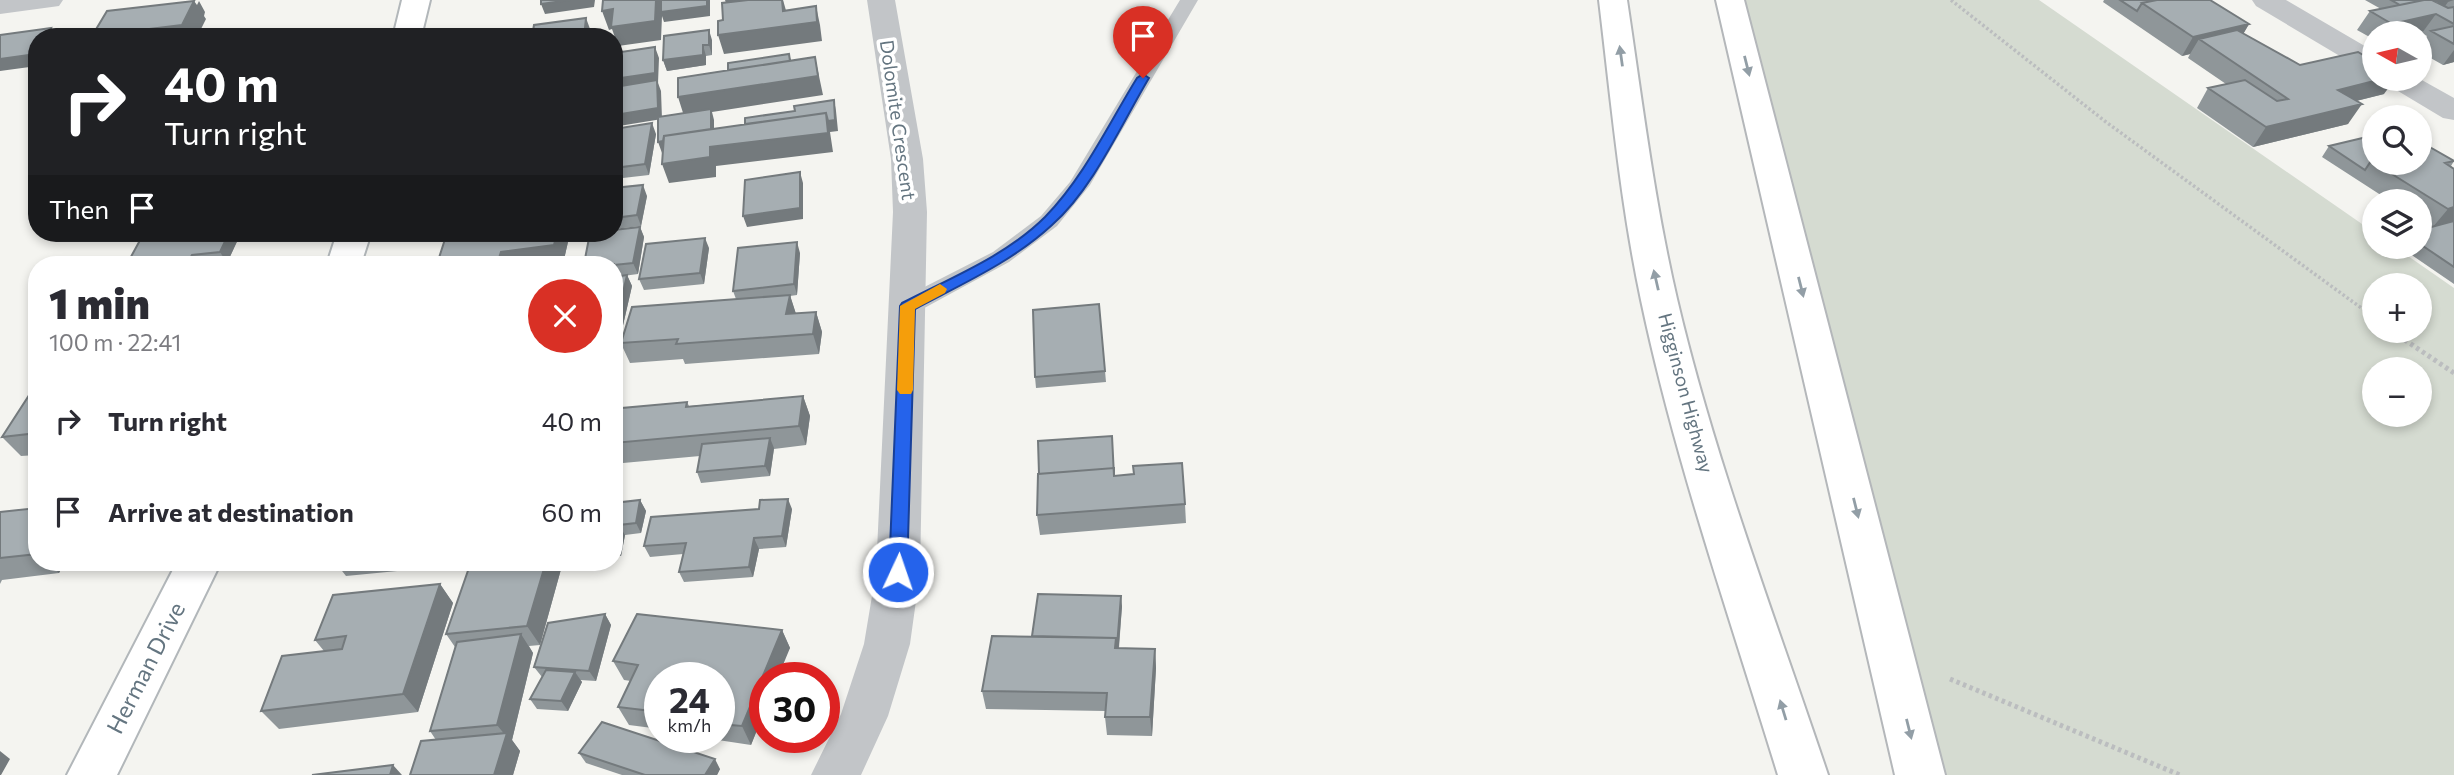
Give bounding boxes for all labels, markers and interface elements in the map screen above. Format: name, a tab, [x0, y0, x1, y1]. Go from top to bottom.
pin	[1113, 6, 1173, 78]
icon: arrive	[1124, 17, 1162, 55]
north arrow	[2362, 21, 2432, 91]
map controls	[2362, 21, 2432, 427]
street label: Dolomite Crescent	[876, 38, 921, 202]
one-way arrow	[1615, 45, 1626, 67]
text: 40 m	[164, 52, 279, 112]
one-way arrow	[1742, 55, 1753, 77]
icon: right	[49, 56, 140, 147]
button: search	[2362, 105, 2432, 175]
text: Turn right	[164, 112, 307, 152]
icon: arrive	[123, 189, 161, 227]
button: layers	[2362, 189, 2432, 259]
text: Then	[49, 193, 109, 224]
one-way arrow	[1650, 269, 1661, 291]
button: +	[2362, 273, 2432, 343]
text: 1 min	[49, 276, 150, 328]
one-way arrow	[1796, 276, 1807, 298]
button: close	[528, 279, 602, 353]
street label: Higginson Highway	[1654, 310, 1719, 476]
text: 100 m · 22:41	[49, 328, 181, 356]
button: −	[2362, 357, 2432, 427]
icon: right	[49, 402, 87, 440]
text: Turn right	[108, 405, 227, 436]
text: 40 m	[542, 405, 602, 436]
icon: arrive	[49, 493, 87, 531]
text: Arrive at destination	[108, 496, 354, 527]
text: 60 m	[542, 496, 602, 527]
one-way arrow	[1851, 497, 1862, 519]
position arrow	[861, 535, 935, 609]
street label: Herman Drive	[100, 597, 190, 738]
speed limit sign: 30	[749, 662, 840, 753]
text: 24	[669, 677, 710, 720]
one-way arrow	[1777, 699, 1787, 720]
text: km/h	[668, 714, 711, 736]
one-way arrow	[1904, 718, 1915, 740]

